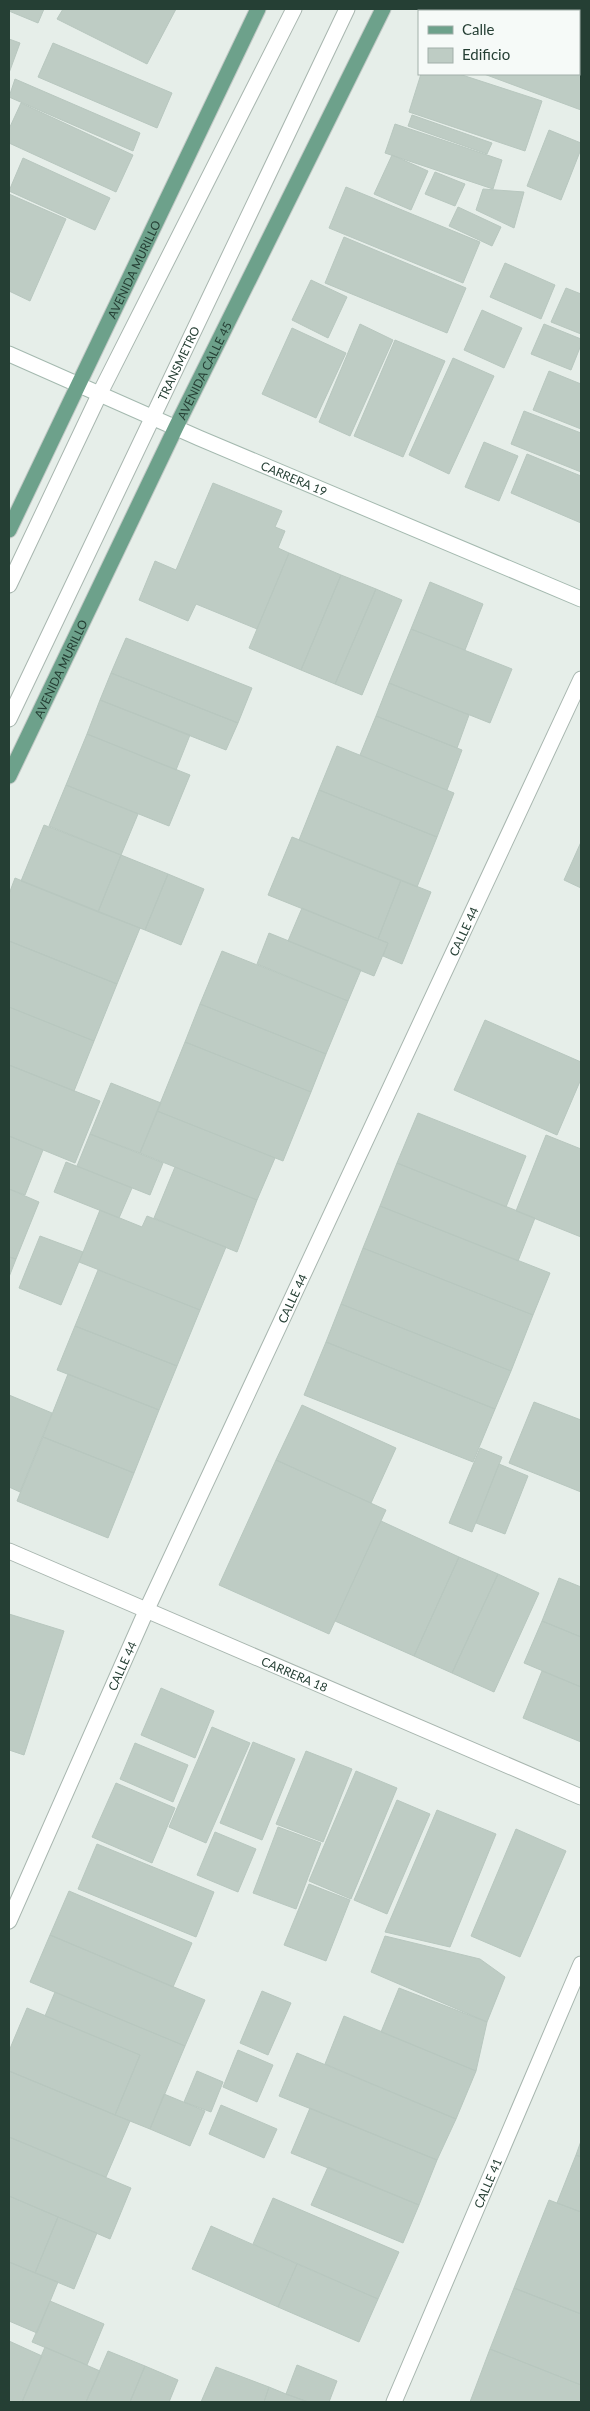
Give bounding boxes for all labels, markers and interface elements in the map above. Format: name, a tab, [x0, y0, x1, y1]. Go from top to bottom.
legend	[418, 10, 580, 75]
text: Calle	[462, 20, 495, 38]
text: Edificio	[462, 45, 510, 63]
street label: AVENIDA MURILLO	[104, 217, 164, 321]
street label: AVENIDA CALLE 45	[173, 319, 235, 422]
street label: TRANSMETRO	[154, 323, 203, 403]
street label: CARRERA 19	[259, 458, 330, 499]
street label: AVENIDA MURILLO	[30, 617, 90, 720]
street label: CALLE 44	[445, 904, 481, 958]
street label: CALLE 44	[274, 1271, 310, 1325]
street label: CALLE 44	[104, 1639, 139, 1693]
street label: CARRERA 18	[259, 1653, 330, 1695]
street label: CALLE 41	[470, 2156, 505, 2210]

